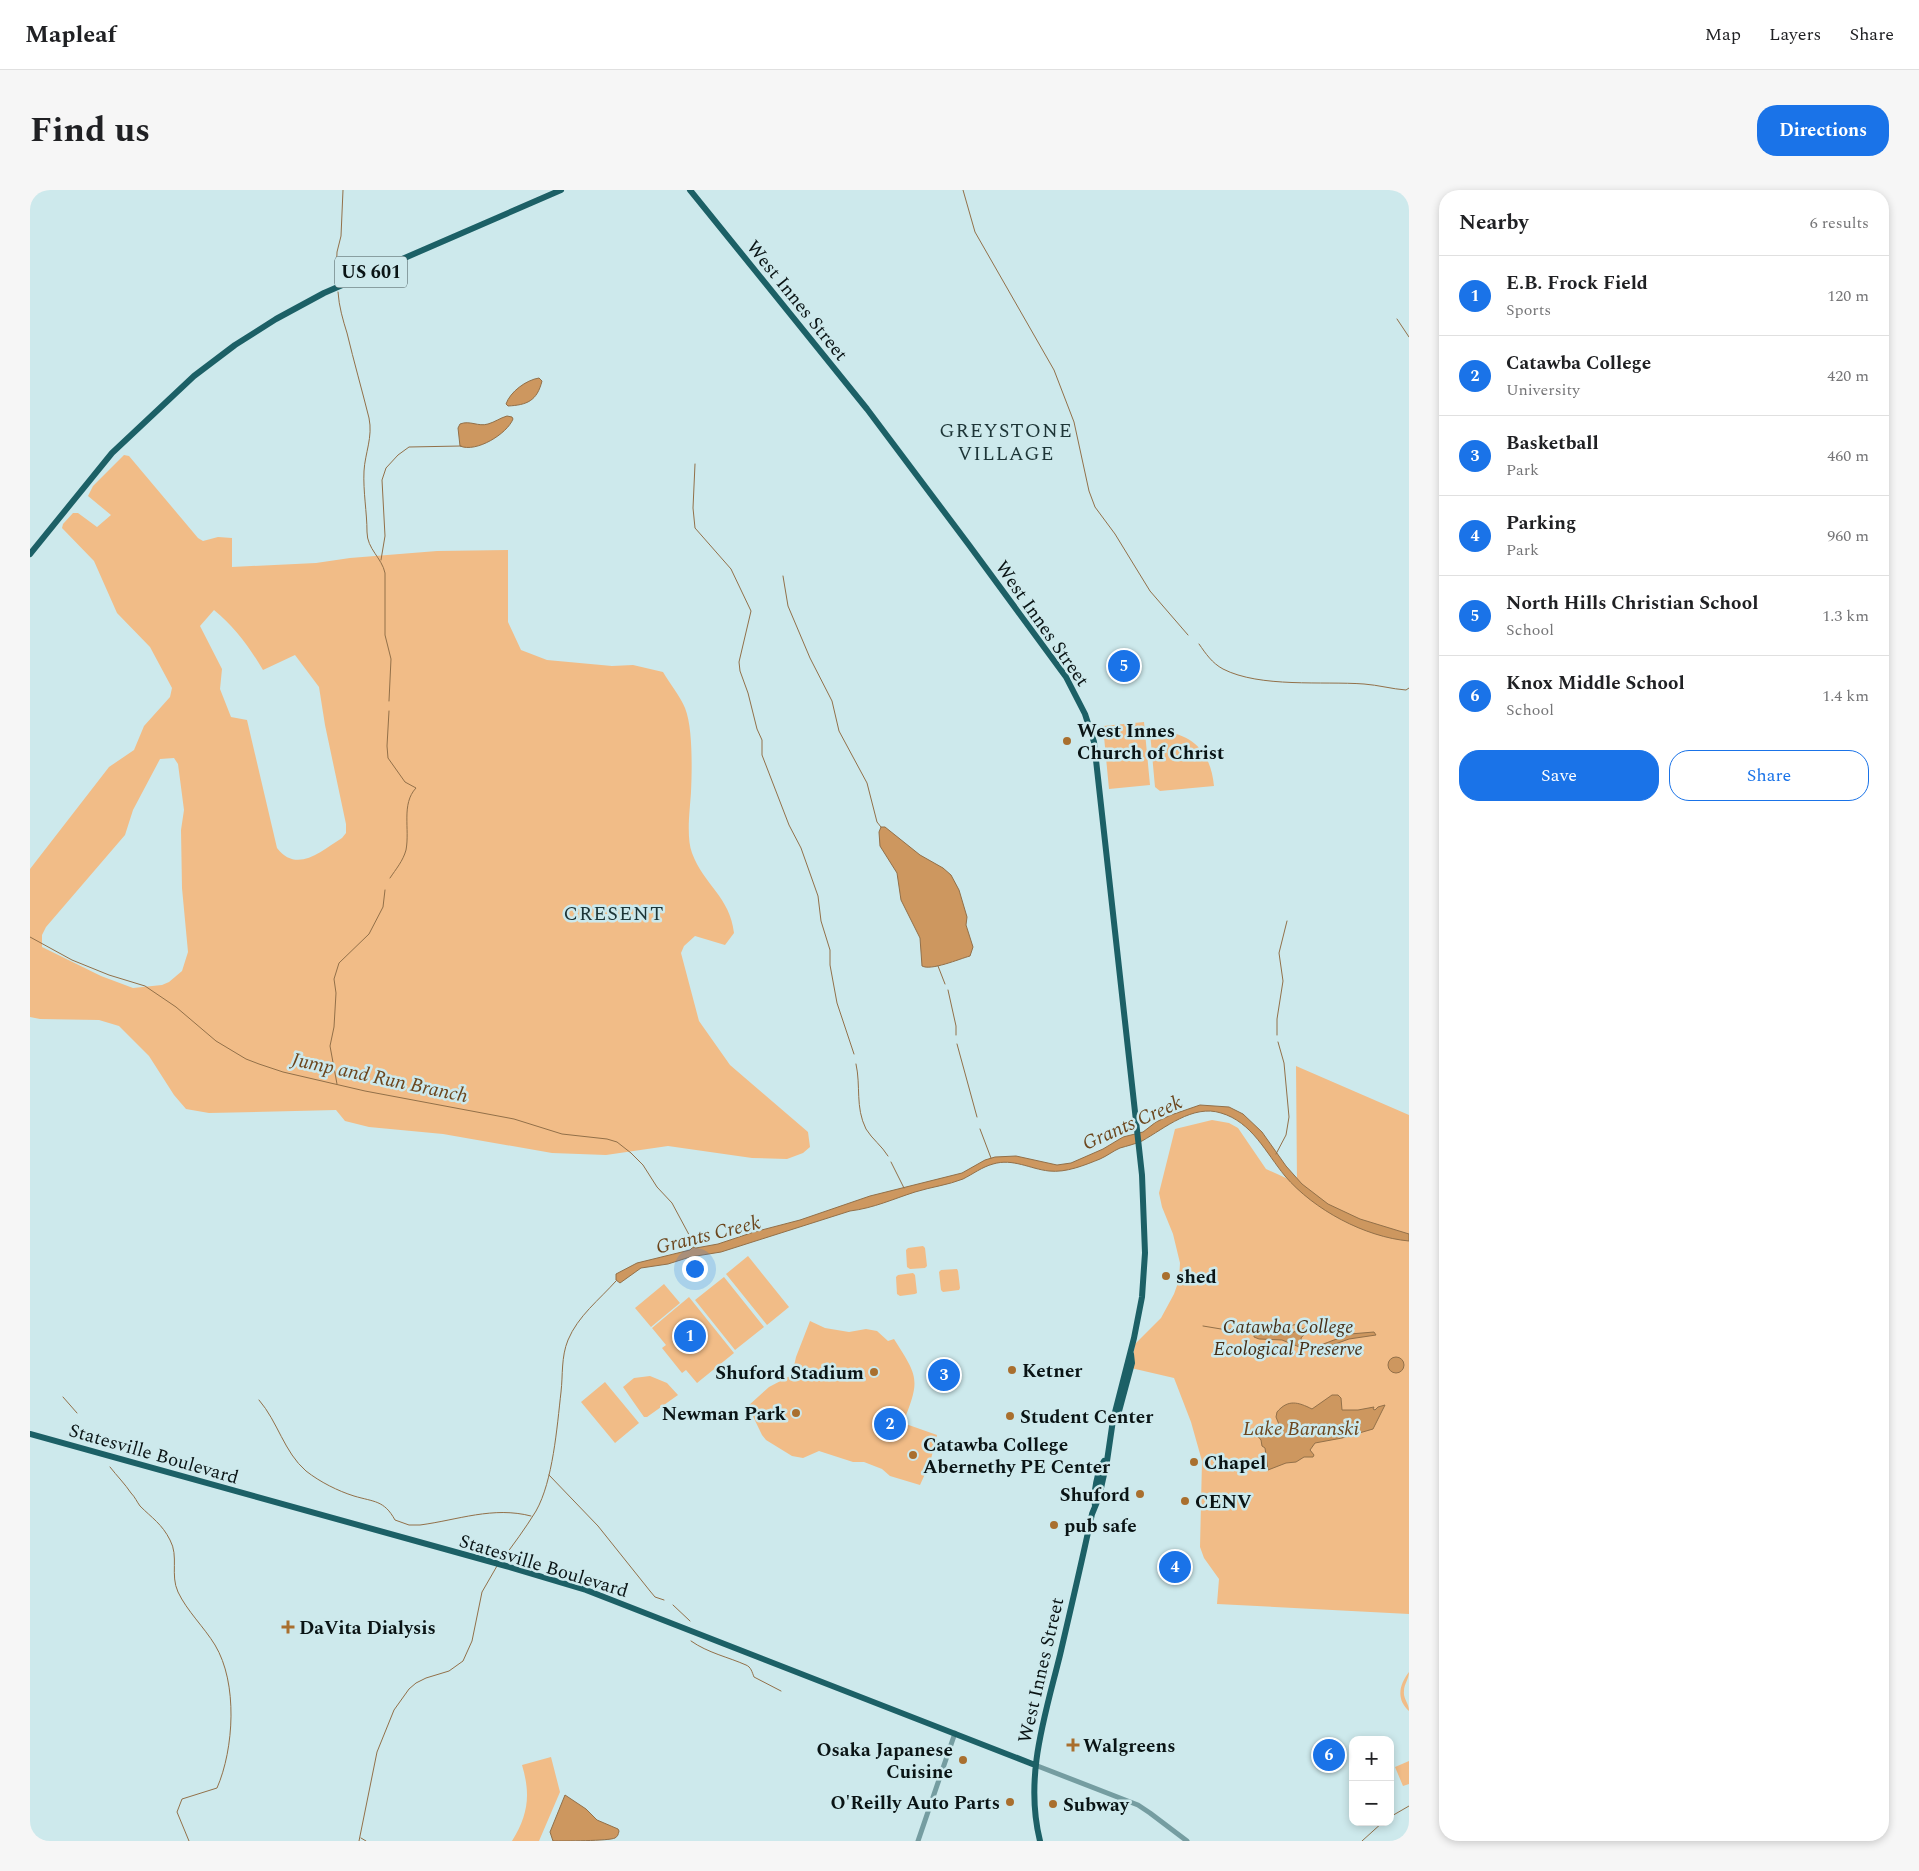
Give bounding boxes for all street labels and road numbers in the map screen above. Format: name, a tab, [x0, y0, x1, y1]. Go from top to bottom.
street label: West Innes Street	[739, 234, 855, 368]
road number: US 601	[335, 256, 407, 288]
street label: West Innes Street	[987, 555, 1096, 693]
street label: Statesville Boulevard	[65, 1416, 242, 1493]
street label: Statesville Boulevard	[455, 1527, 632, 1606]
street label: West Innes Street	[1011, 1594, 1072, 1746]

